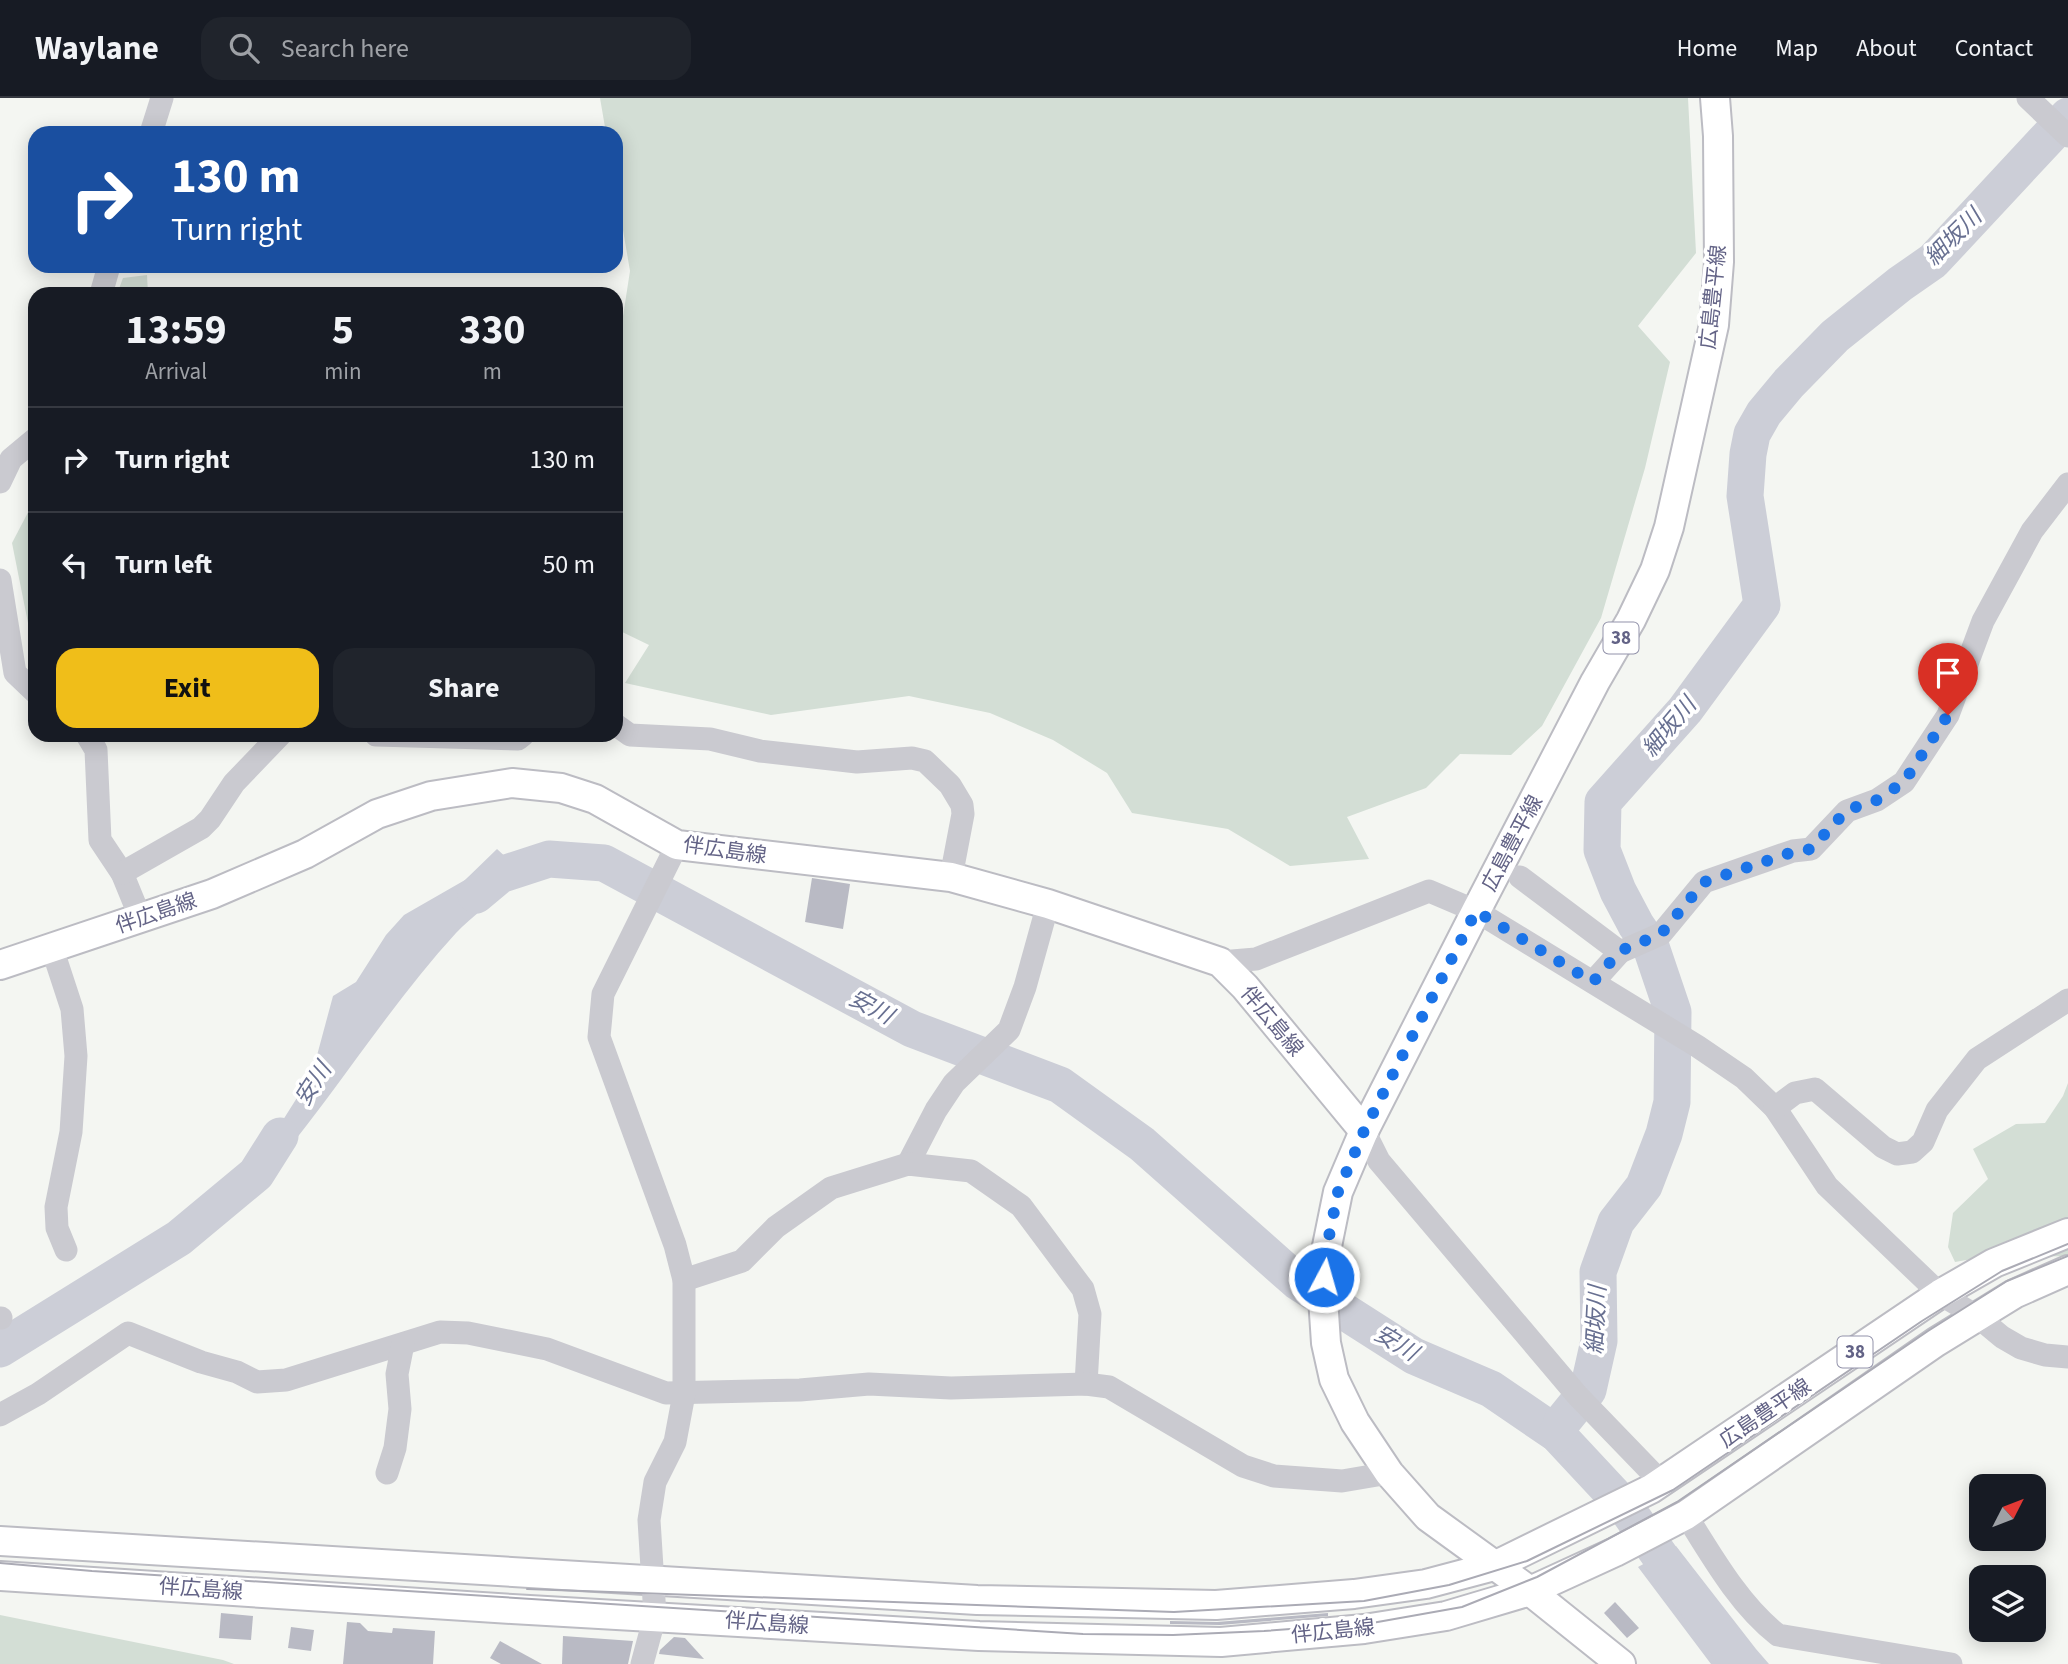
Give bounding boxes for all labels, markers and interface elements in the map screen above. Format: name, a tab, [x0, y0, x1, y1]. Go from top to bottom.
search box	[201, 17, 691, 80]
text: Waylane	[35, 25, 159, 72]
icon: search	[225, 29, 263, 67]
text: Search here	[281, 30, 409, 67]
text: Home	[1677, 31, 1737, 66]
text: Map	[1775, 31, 1818, 66]
text: About	[1856, 31, 1917, 66]
text: Contact	[1955, 31, 2033, 66]
text: 130 m	[171, 142, 300, 212]
icon: right	[56, 154, 147, 245]
water label: 細坂川	[1917, 199, 1991, 273]
text: Turn right	[171, 207, 302, 253]
street label: 広島豊平線	[1693, 243, 1733, 351]
text: 13:59	[125, 300, 227, 360]
text: 5	[332, 300, 354, 360]
text: 330	[459, 300, 526, 360]
text: Arrival	[145, 355, 207, 388]
text: min	[324, 355, 362, 388]
text: m	[483, 355, 502, 388]
icon: right	[56, 441, 94, 479]
text: Turn right	[115, 441, 230, 478]
text: 130 m	[529, 441, 595, 478]
icon: left	[56, 546, 94, 584]
text: Turn left	[115, 546, 212, 583]
text: 50 m	[542, 546, 595, 583]
road number: 38	[1604, 622, 1638, 653]
pin	[1918, 643, 1978, 715]
button: Exit	[56, 648, 319, 728]
button: Share	[333, 648, 595, 728]
icon: arrive	[1929, 654, 1967, 692]
water label: 細坂川	[1634, 688, 1706, 764]
street label: 広島豊平線	[1474, 790, 1550, 896]
street label: 伴広島線	[681, 829, 769, 871]
street label: 伴広島線	[111, 885, 201, 941]
street label: 伴広島線	[1234, 979, 1310, 1063]
water label: 安川	[843, 982, 902, 1034]
water label: 安川	[287, 1053, 341, 1112]
position arrow	[1287, 1240, 1361, 1314]
water label: 細坂川	[1578, 1282, 1614, 1355]
water label: 安川	[1368, 1317, 1427, 1371]
road number: 38	[1838, 1336, 1872, 1368]
street label: 広島豊平線	[1713, 1371, 1817, 1455]
north arrow	[1969, 1474, 2046, 1550]
map controls	[1969, 1474, 2046, 1642]
button: layers	[1969, 1565, 2046, 1642]
street label: 伴広島線	[158, 1571, 244, 1607]
street label: 伴広島線	[724, 1605, 810, 1641]
street label: 伴広島線	[1290, 1612, 1376, 1650]

